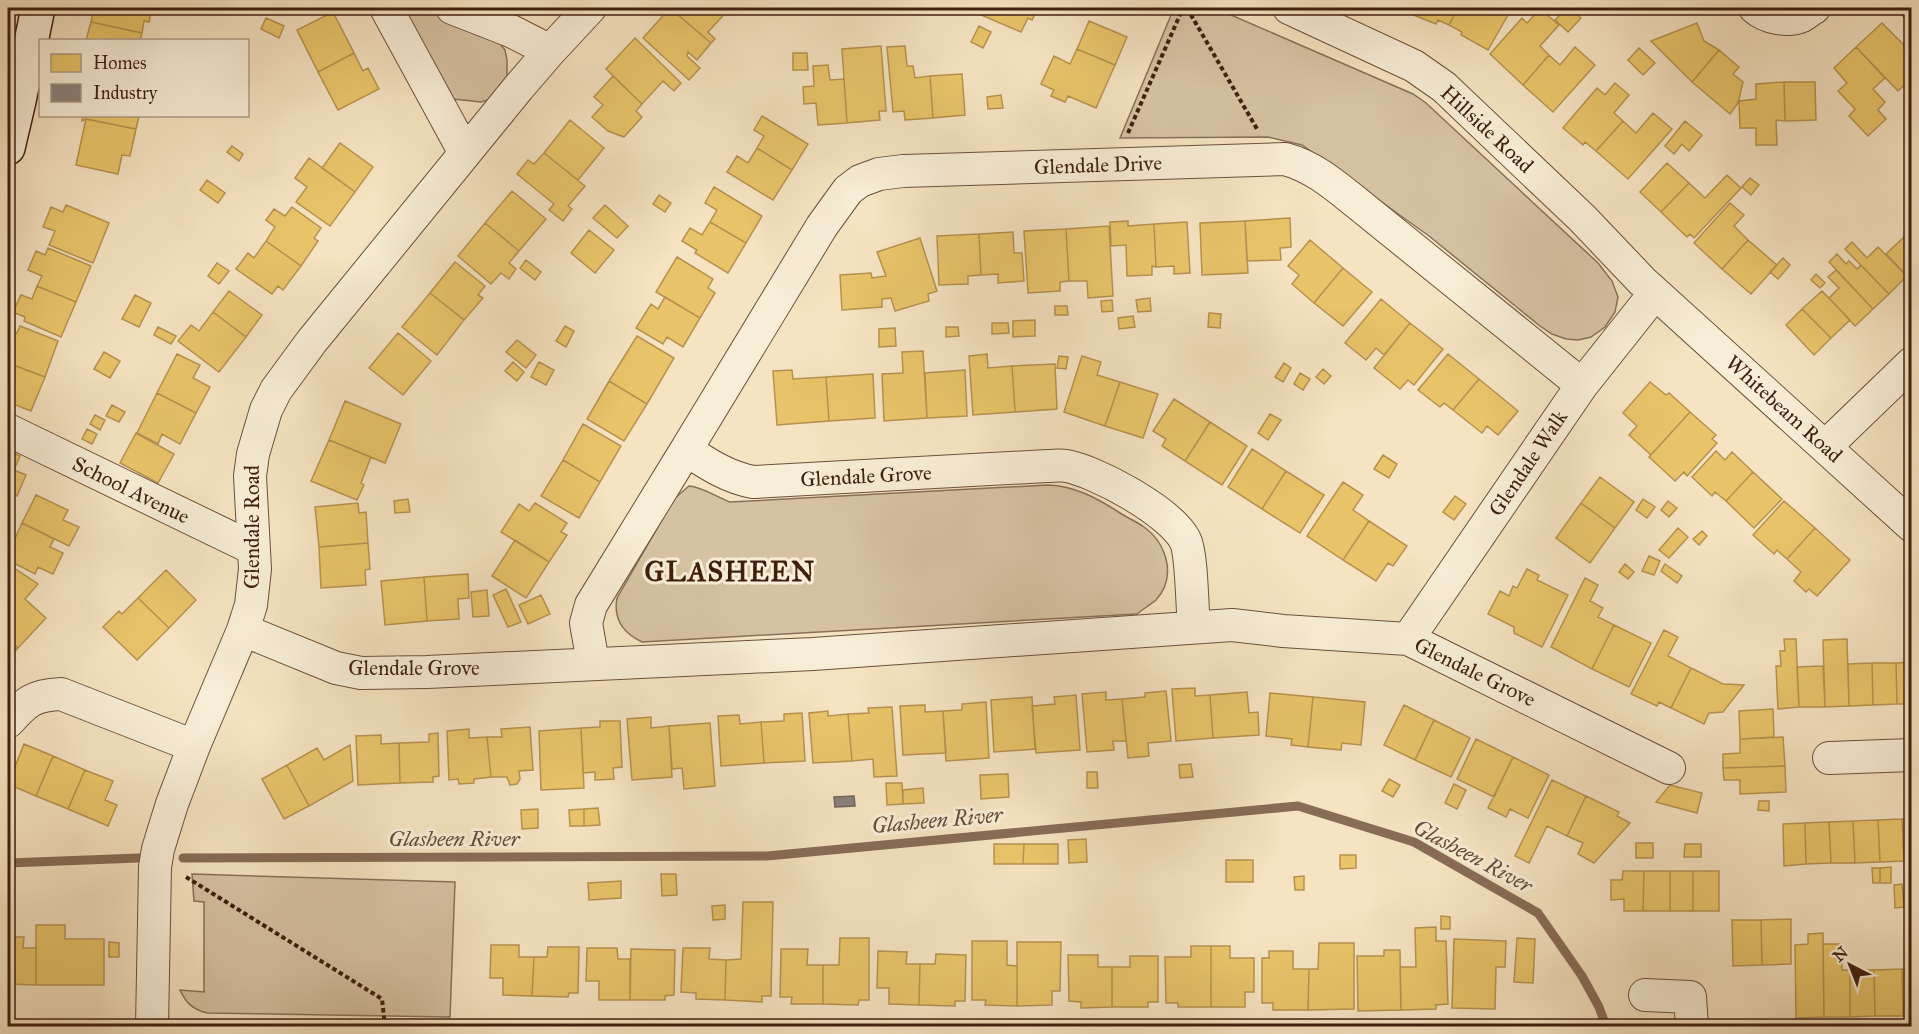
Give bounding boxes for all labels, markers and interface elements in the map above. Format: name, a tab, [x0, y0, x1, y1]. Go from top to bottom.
legend	[39, 39, 249, 117]
text: Homes	[93, 52, 147, 74]
street label: Hillside Road	[1435, 80, 1539, 179]
text: Industry	[93, 82, 158, 104]
street label: Glendale Drive	[1034, 150, 1163, 180]
street label: Whitebeam Road	[1720, 350, 1848, 469]
street label: Glendale Walk	[1483, 405, 1573, 521]
street label: School Avenue	[68, 450, 194, 530]
street label: Glendale Grove	[800, 460, 933, 492]
street label: Glendale Road	[239, 464, 265, 589]
district label: GLASHEEN	[644, 555, 816, 588]
street label: Glendale Grove	[1410, 631, 1540, 713]
street label: Glendale Grove	[348, 655, 480, 681]
water label: Glasheen River	[870, 801, 1005, 839]
water label: Glasheen River	[1409, 813, 1539, 900]
water label: Glasheen River	[388, 825, 521, 852]
north arrow	[1820, 935, 1880, 995]
text: N	[1829, 942, 1852, 966]

